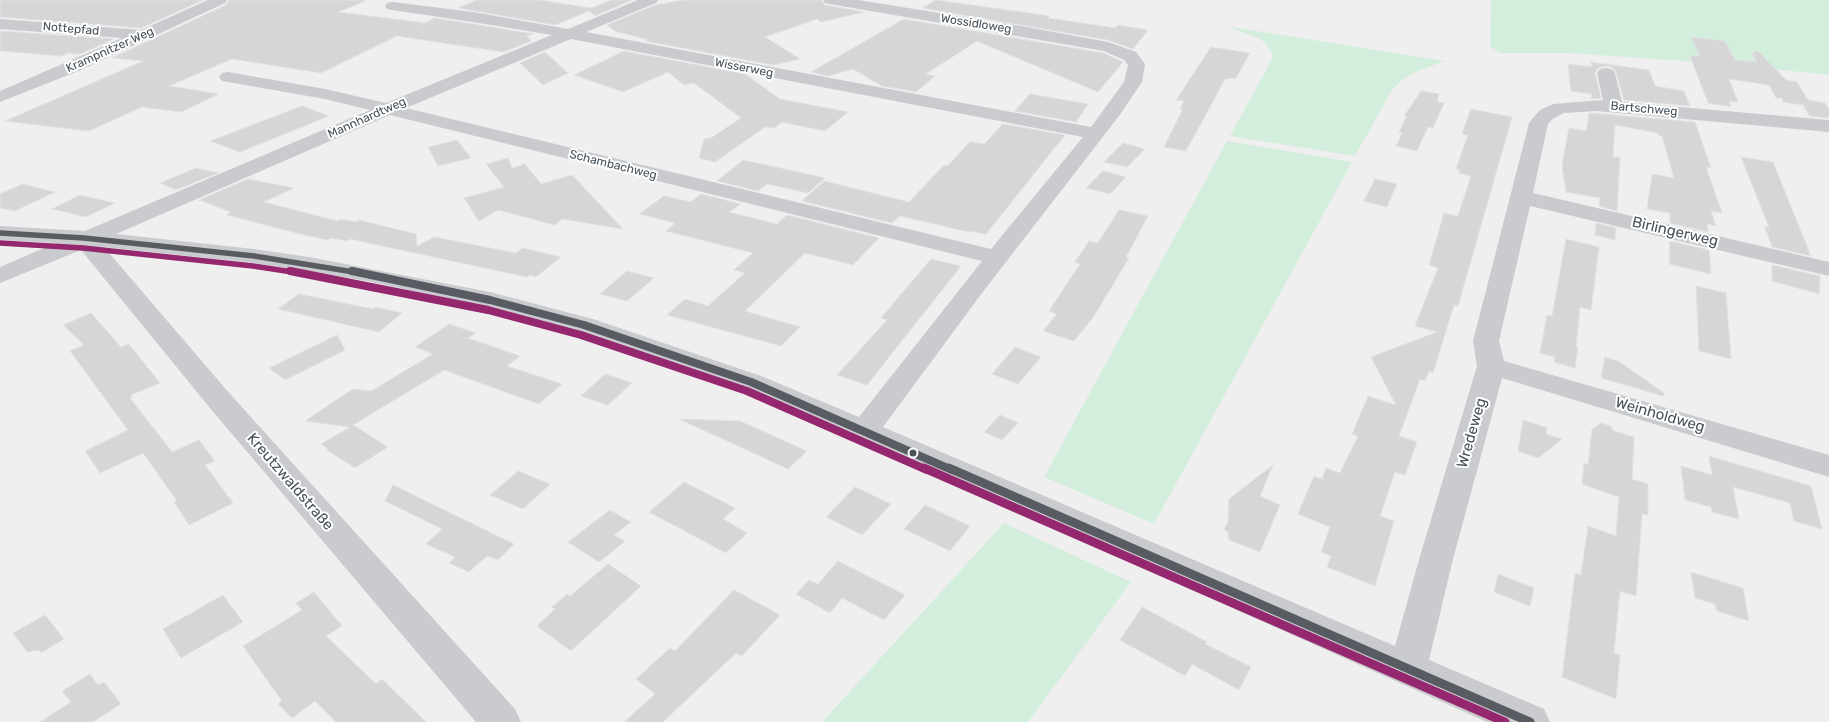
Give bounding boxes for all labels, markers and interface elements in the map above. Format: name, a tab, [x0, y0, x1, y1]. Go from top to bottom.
street label: Wossidloweg	[940, 11, 1012, 37]
street label: Nottepfad	[42, 19, 100, 39]
street label: Krampnitzer Weg	[64, 24, 156, 76]
street label: Wisserweg	[713, 55, 775, 81]
street label: Mannhardtweg	[326, 94, 408, 142]
street label: Bartschweg	[1610, 99, 1678, 119]
street label: Schambachweg	[568, 147, 658, 183]
street label: Birlingerweg	[1630, 213, 1720, 251]
street label: Weinholdweg	[1613, 394, 1707, 436]
street label: Wredeweg	[1453, 396, 1491, 470]
street label: Kreutzwaldstraße	[243, 430, 337, 534]
unlabelled marker	[908, 448, 918, 458]

